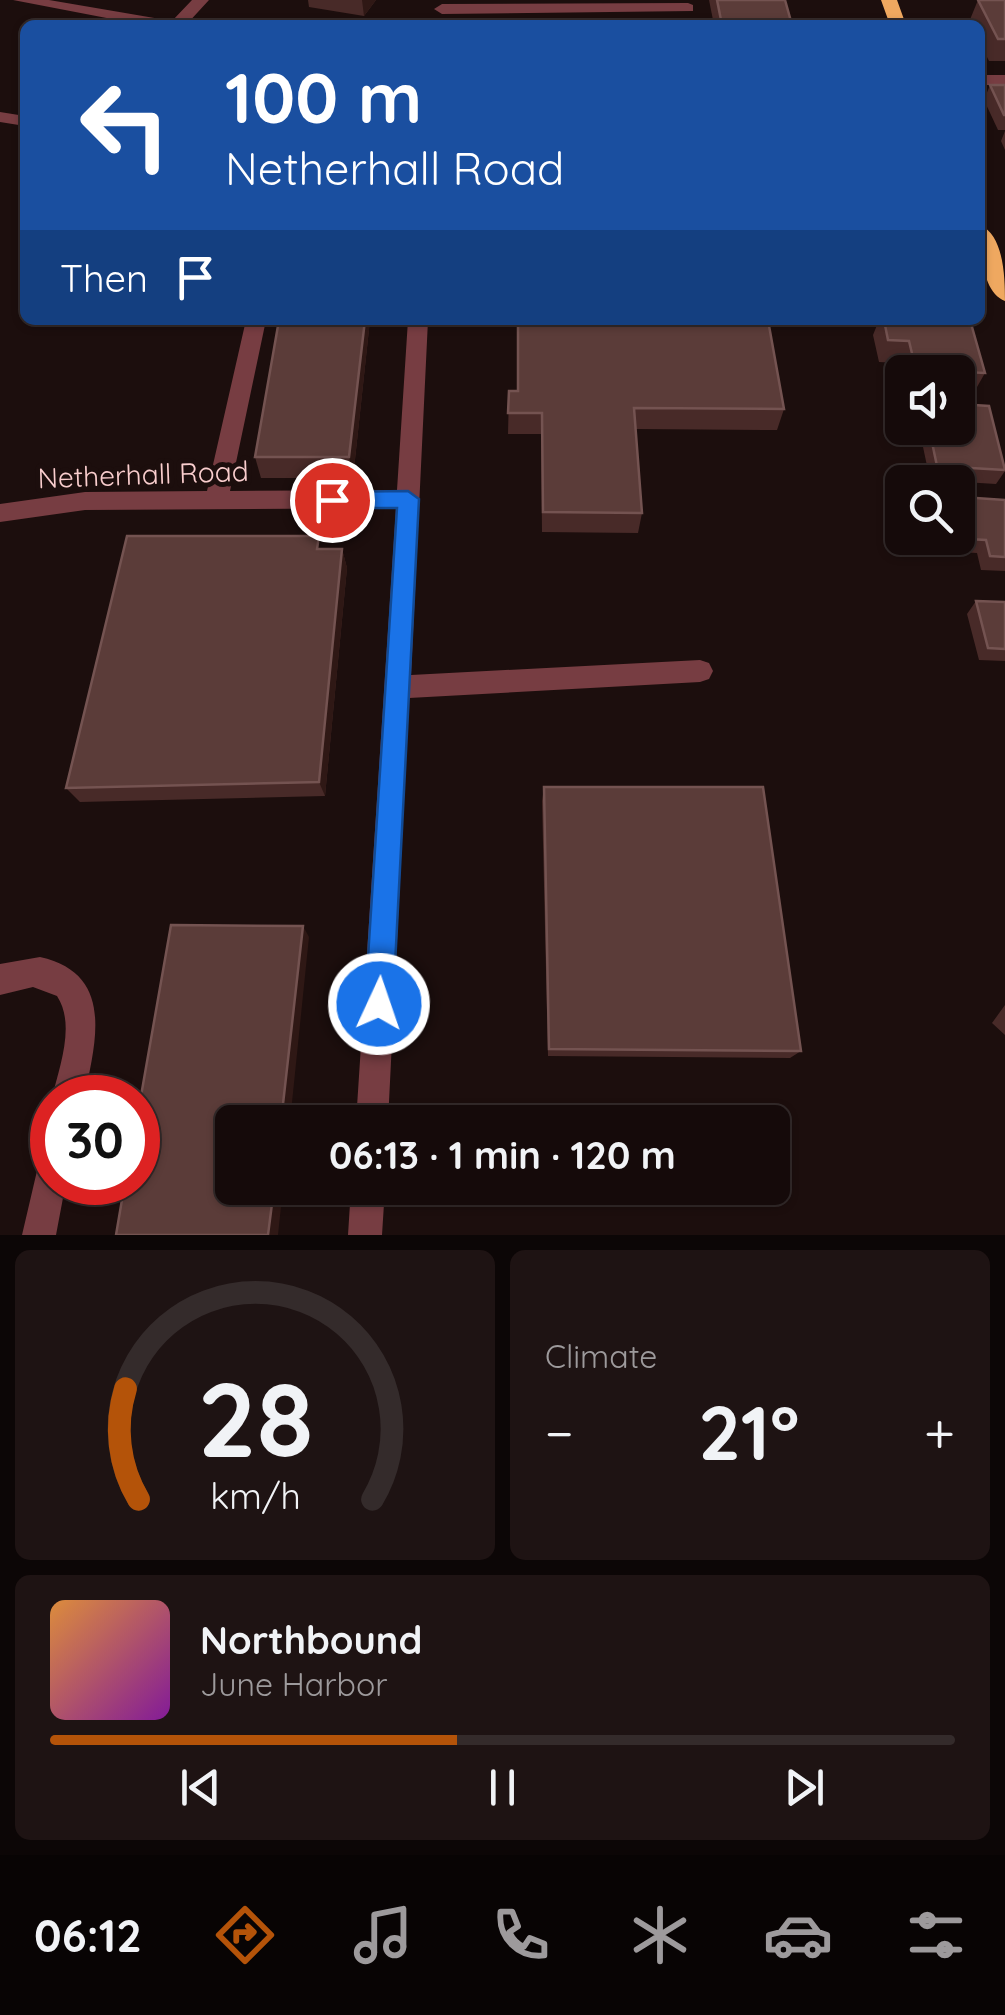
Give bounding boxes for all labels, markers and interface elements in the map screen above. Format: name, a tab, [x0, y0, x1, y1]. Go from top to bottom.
text: 100 m	[225, 53, 422, 141]
icon: left	[60, 60, 190, 190]
text: Netherhall Road	[225, 140, 564, 196]
icon: arrive	[168, 250, 223, 305]
text: Then	[60, 254, 148, 302]
map controls	[885, 355, 975, 555]
button: sound	[885, 355, 975, 445]
street label: Netherhall Road	[37, 453, 249, 495]
pin	[290, 458, 375, 543]
button: search	[885, 465, 975, 555]
icon: arrive	[305, 473, 360, 528]
position arrow	[327, 952, 431, 1056]
speed limit sign: 30	[30, 1075, 160, 1205]
text: 06:13 · 1 min · 120 m	[329, 1131, 676, 1179]
text: Climate	[545, 1336, 657, 1376]
text: 28	[197, 1353, 313, 1483]
text: 21°	[698, 1385, 799, 1479]
text: −	[545, 1398, 574, 1467]
text: +	[924, 1398, 955, 1467]
text: km/h	[210, 1473, 300, 1518]
text: Northbound	[200, 1616, 422, 1664]
text: June Harbor	[200, 1664, 388, 1704]
icon: previous	[173, 1760, 228, 1815]
icon: pause	[475, 1760, 530, 1815]
icon: next	[777, 1760, 832, 1815]
icon: directions	[210, 1900, 280, 1970]
icon: music	[348, 1900, 418, 1970]
icon: phone	[486, 1900, 556, 1970]
icon: climate	[625, 1900, 695, 1970]
icon: car	[763, 1900, 833, 1970]
icon: filters	[901, 1900, 971, 1970]
text: 06:12	[34, 1907, 142, 1963]

